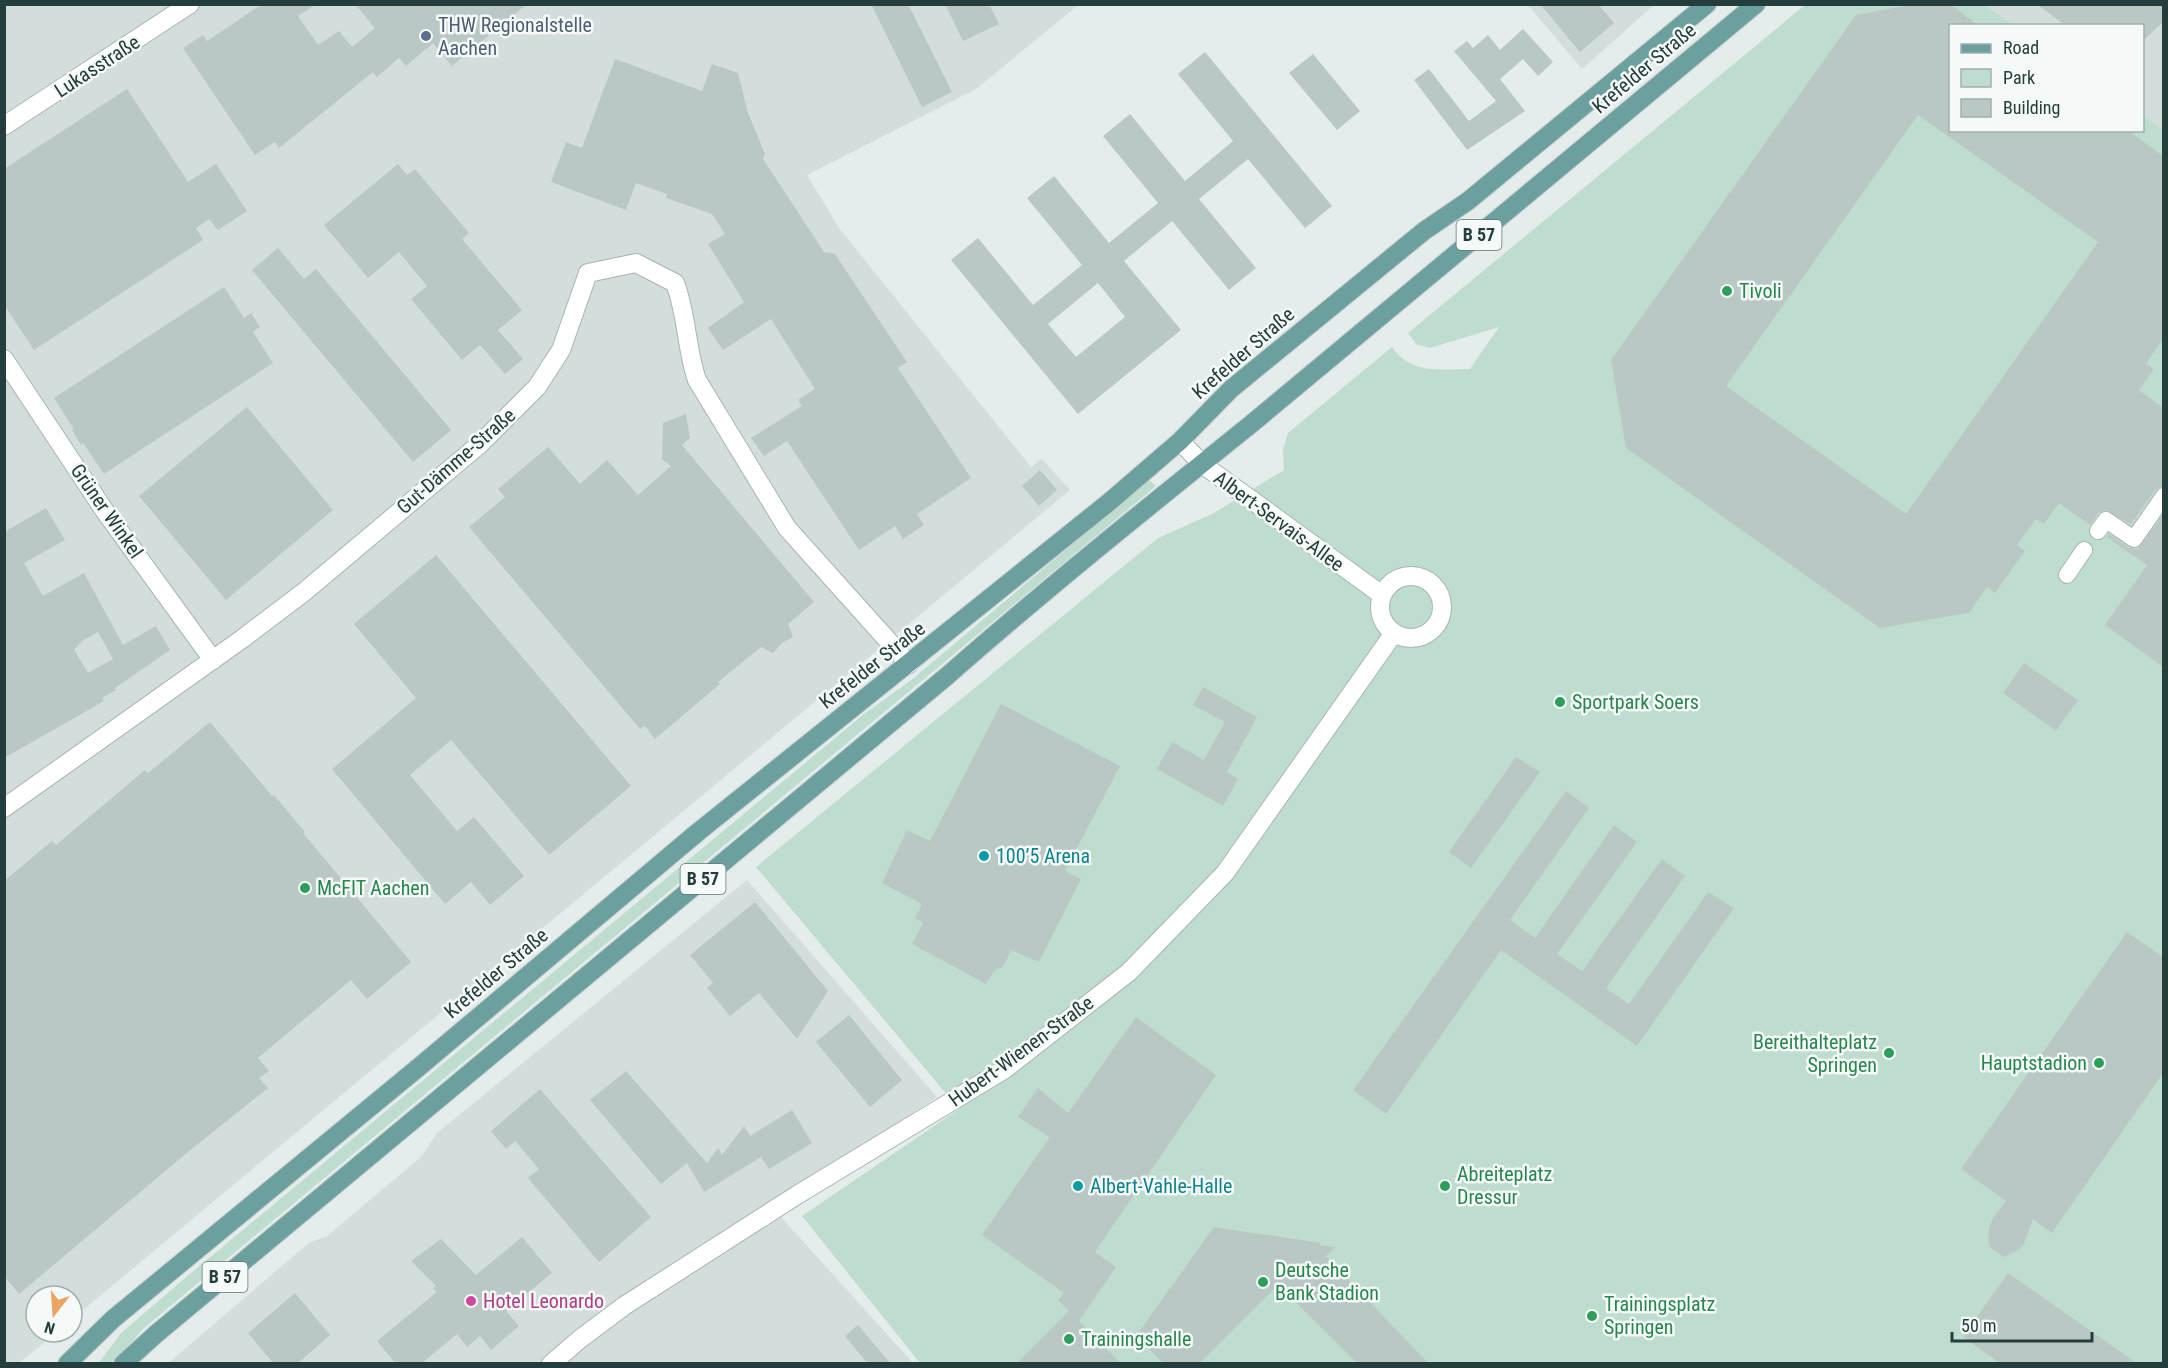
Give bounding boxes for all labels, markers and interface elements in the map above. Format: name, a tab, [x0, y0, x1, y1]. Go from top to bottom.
place label: THW Regionalstelle Aachen	[438, 13, 592, 60]
street label: Krefelder Straße	[1587, 18, 1701, 118]
legend	[1949, 24, 2144, 132]
marker: THW Regionalstelle Aachen	[419, 29, 433, 43]
street label: Lukasstraße	[50, 30, 144, 102]
text: Road	[2003, 37, 2039, 58]
text: Park	[2003, 67, 2035, 88]
text: Building	[2003, 97, 2060, 118]
road number: B 57	[1456, 220, 1502, 250]
place label: Tivoli	[1739, 279, 1782, 303]
marker: Tivoli	[1720, 284, 1734, 298]
street label: Krefelder Straße	[1187, 302, 1299, 404]
street label: Gut-Dämme-Straße	[392, 403, 520, 519]
street label: Grüner Winkel	[66, 459, 148, 563]
street label: Albert-Servais-Allee	[1209, 466, 1349, 576]
street label: Krefelder Straße	[814, 616, 930, 714]
place label: Sportpark Soers	[1572, 690, 1699, 714]
marker: Sportpark Soers	[1553, 695, 1567, 709]
place label: 100’5 Arena	[996, 844, 1090, 868]
marker: 100’5 Arena	[977, 849, 991, 863]
road number: B 57	[680, 864, 726, 894]
place label: McFIT Aachen	[317, 876, 429, 900]
marker: McFIT Aachen	[298, 881, 312, 895]
street label: Krefelder Straße	[439, 923, 553, 1023]
street label: Hubert-Wienen-Straße	[944, 990, 1098, 1112]
place label: Bereithalteplatz Springen	[1753, 1030, 1877, 1077]
marker: Bereithalteplatz Springen	[1882, 1046, 1896, 1060]
place label: Hauptstadion	[1981, 1051, 2087, 1075]
marker: Hauptstadion	[2092, 1056, 2106, 1070]
place label: Abreiteplatz Dressur	[1457, 1162, 1552, 1209]
place label: Albert-Vahle-Halle	[1090, 1174, 1232, 1198]
marker: Albert-Vahle-Halle	[1071, 1179, 1085, 1193]
marker: Abreiteplatz Dressur	[1438, 1179, 1452, 1193]
place label: Deutsche Bank Stadion	[1275, 1258, 1379, 1305]
road number: B 57	[202, 1262, 248, 1292]
marker: Deutsche Bank Stadion	[1256, 1275, 1270, 1289]
north arrow	[24, 1284, 84, 1344]
place label: Hotel Leonardo	[483, 1289, 604, 1313]
place label: Trainingsplatz Springen	[1604, 1292, 1715, 1339]
marker: Hotel Leonardo	[464, 1294, 478, 1308]
scale bar	[1952, 1305, 2092, 1343]
marker: Trainingsplatz Springen	[1585, 1309, 1599, 1323]
text: 50 m	[1961, 1315, 1996, 1336]
text: N	[42, 1317, 57, 1338]
place label: Trainingshalle	[1081, 1327, 1191, 1351]
marker: Trainingshalle	[1062, 1332, 1076, 1346]

